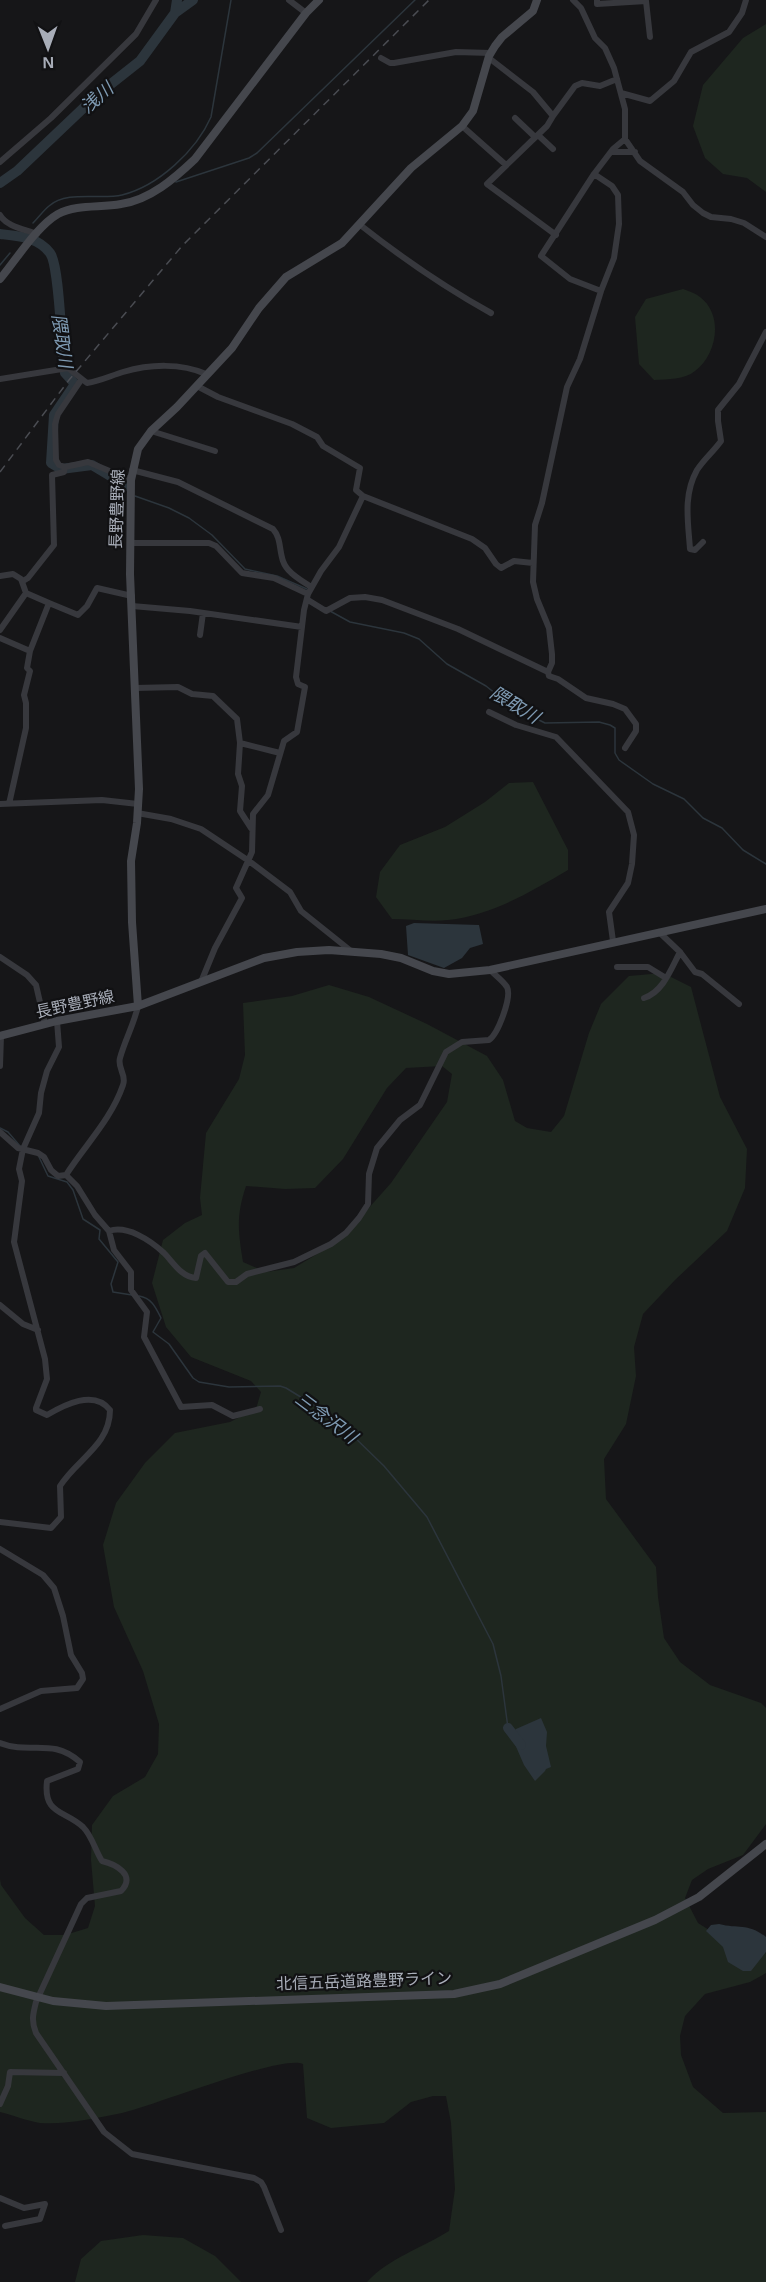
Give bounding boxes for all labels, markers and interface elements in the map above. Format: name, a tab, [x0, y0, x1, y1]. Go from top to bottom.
north arrow	[18, 18, 78, 78]
text: N	[42, 54, 54, 71]
water label: 浅川	[77, 77, 119, 117]
water label: 隈取川	[48, 313, 76, 371]
street label: 長野豊野線	[107, 469, 127, 549]
water label: 隈取川	[487, 683, 545, 729]
street label: 長野豊野線	[34, 987, 116, 1021]
water label: 三念沢川	[291, 1388, 362, 1449]
street label: 北信五岳道路豊野ライン	[276, 1969, 452, 1993]

